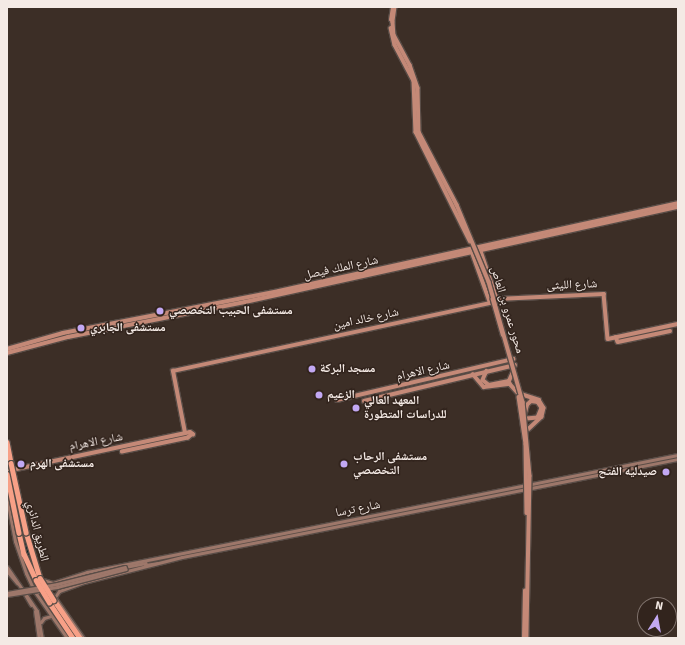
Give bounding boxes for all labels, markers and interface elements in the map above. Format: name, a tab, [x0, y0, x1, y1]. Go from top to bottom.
street label: شارع الملك فيصل	[302, 253, 380, 283]
street label: محور عمرو بن العاص	[487, 265, 527, 355]
street label: شارع الليثى	[546, 277, 598, 293]
place label: مستشفى الحبيب التخصصي	[169, 304, 293, 318]
marker: مستشفى الحبيب التخصصي	[154, 305, 166, 317]
street label: شارع خالد امين	[332, 305, 400, 333]
place label: مستشفى الجابري	[90, 321, 166, 335]
marker: مستشفى الجابري	[75, 322, 87, 334]
street label: شارع الاهرام	[395, 358, 451, 384]
place label: مسجد البركة	[320, 362, 376, 376]
marker: مسجد البركة	[307, 364, 317, 374]
place label: الزعيم	[327, 388, 355, 402]
marker: الزعيم	[314, 390, 324, 400]
place label: المعهد العالي للدراسات المتطورة	[364, 394, 447, 422]
marker: المعهد العالي للدراسات المتطورة	[351, 403, 361, 413]
street label: شارع الاهرام	[68, 430, 124, 454]
place label: مستشفى الرحاب التخصصي	[353, 450, 427, 478]
place label: مستشفى الهرم	[30, 457, 94, 471]
marker: مستشفى الهرم	[15, 458, 27, 470]
marker: مستشفى الرحاب التخصصي	[338, 458, 350, 470]
place label: صيدليه الفتح	[598, 465, 657, 479]
marker: صيدليه الفتح	[660, 466, 672, 478]
street label: شارع ترسا	[334, 498, 382, 520]
street label: الطريق الدائري	[23, 499, 51, 563]
north arrow	[637, 597, 677, 637]
text: N	[654, 599, 664, 613]

